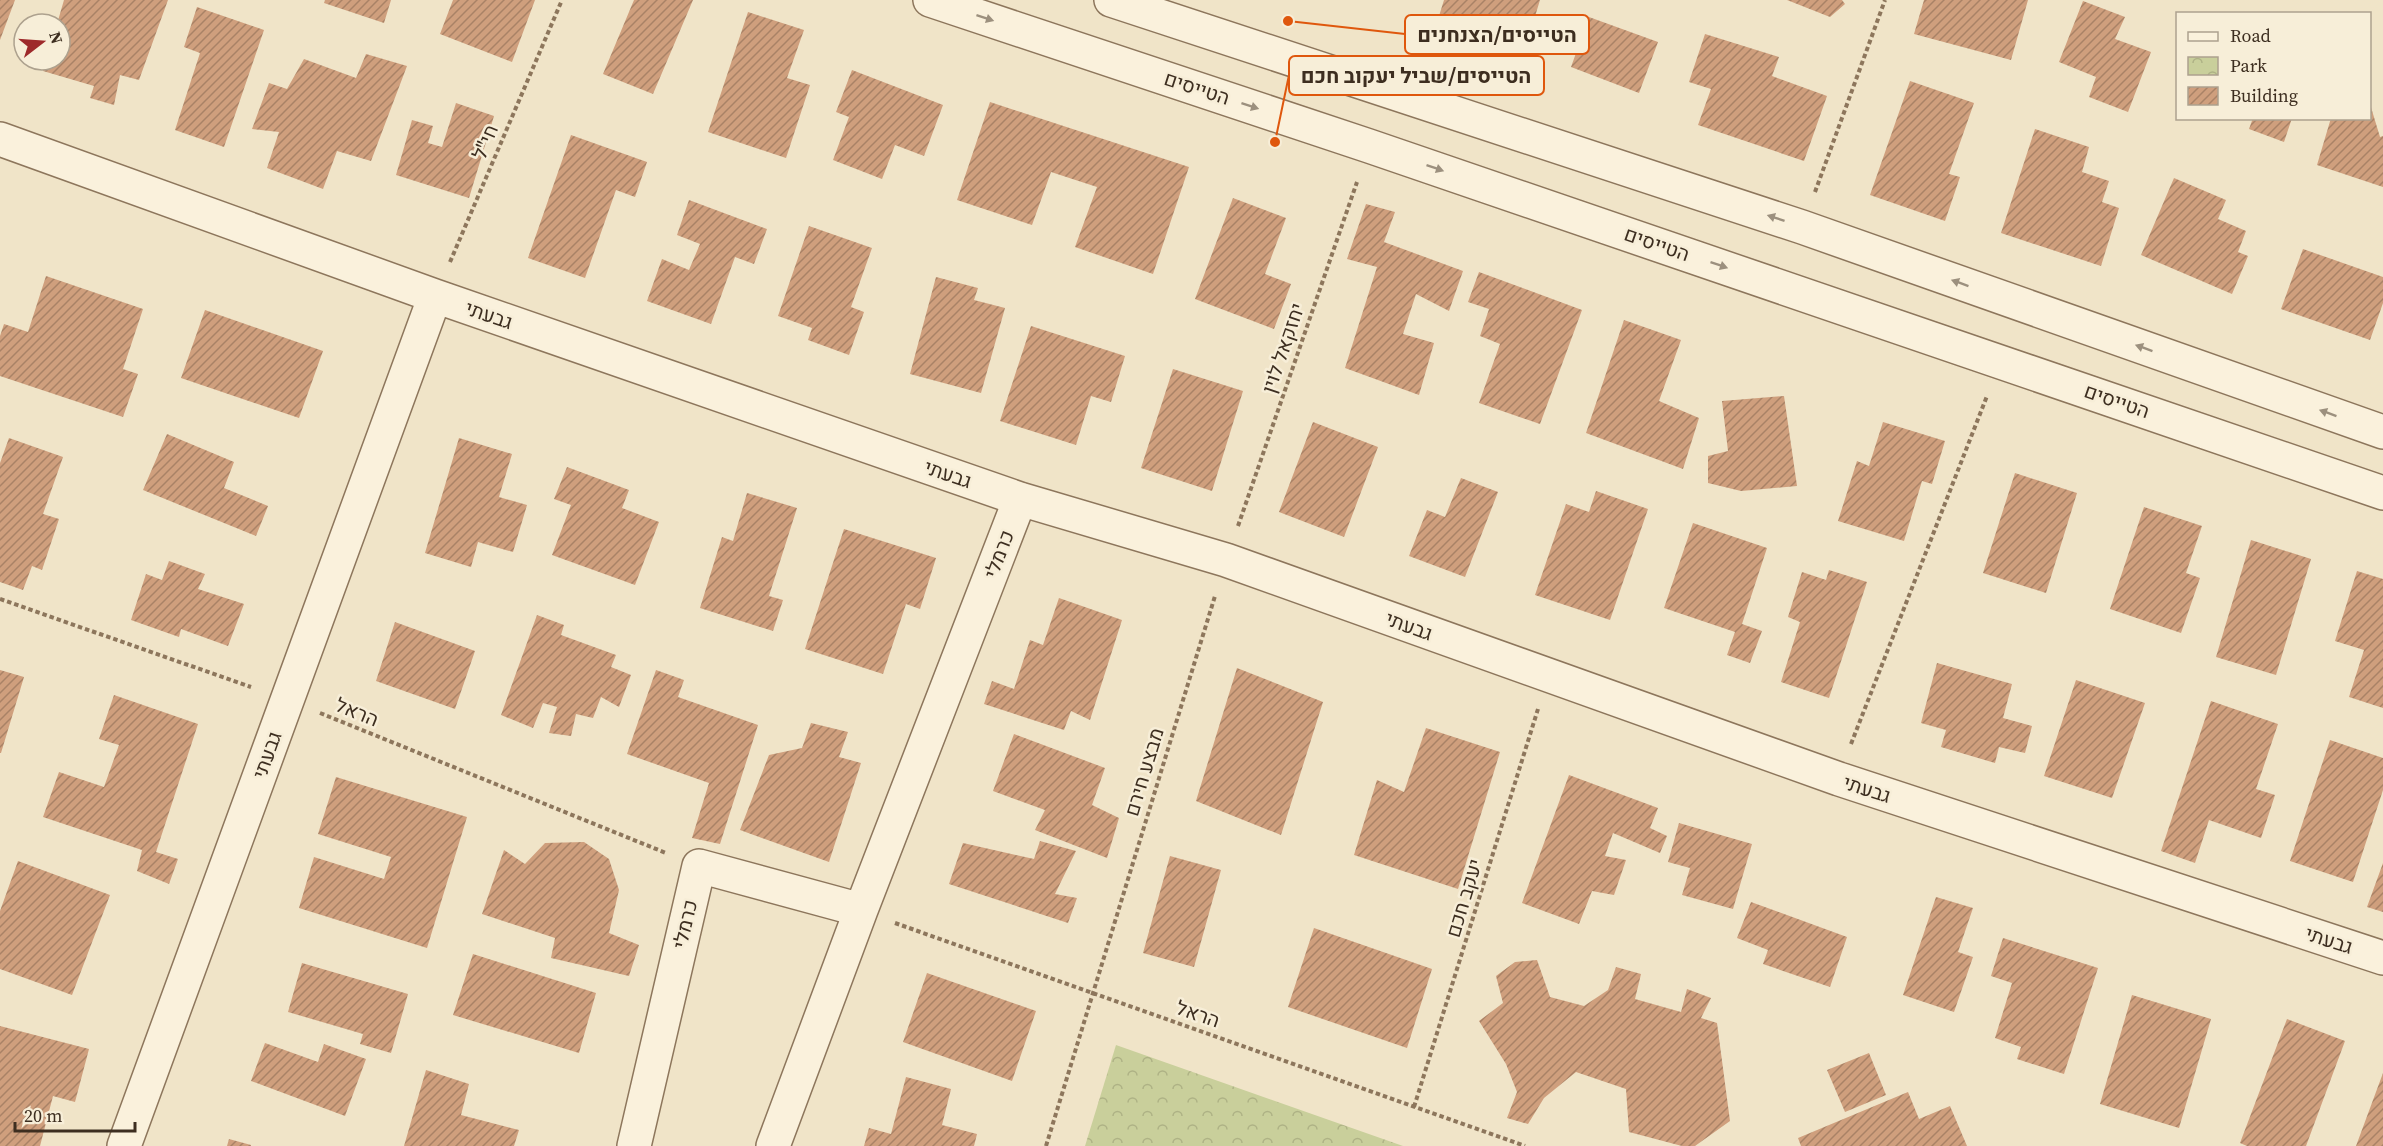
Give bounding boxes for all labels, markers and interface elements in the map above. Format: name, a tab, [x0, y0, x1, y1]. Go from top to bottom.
north arrow	[12, 12, 72, 72]
legend	[2176, 12, 2371, 120]
one-way arrow	[976, 14, 994, 24]
callout: הטייסים/הצנחנים	[1405, 15, 1589, 54]
text: הטייסים/הצנחנים	[1417, 20, 1577, 49]
text: Road	[2230, 23, 2271, 48]
text: N	[44, 29, 69, 47]
text: Park	[2230, 53, 2267, 78]
callout: הטייסים/שביל יעקוב חכם	[1289, 56, 1544, 95]
text: הטייסים/שביל יעקוב חכם	[1301, 61, 1531, 90]
street label: הטייסים	[1161, 64, 1233, 112]
text: Building	[2230, 83, 2298, 108]
one-way arrow	[1241, 102, 1259, 111]
street label: חי"ל	[465, 120, 505, 164]
one-way arrow	[1426, 164, 1444, 173]
one-way arrow	[1767, 213, 1785, 222]
street label: הטייסים	[1620, 220, 1694, 268]
one-way arrow	[1710, 260, 1728, 270]
one-way arrow	[1951, 277, 1969, 287]
street label: גבעתי	[462, 294, 516, 336]
street label: יחזקאל לוין	[1255, 299, 1311, 397]
one-way arrow	[2135, 342, 2153, 352]
street label: הטייסים	[2080, 377, 2154, 425]
one-way arrow	[2319, 407, 2337, 417]
street label: גבעתי	[921, 453, 975, 495]
street label: כרמלי	[977, 526, 1021, 582]
street label: גבעתי	[1381, 605, 1437, 647]
street label: הראל	[331, 691, 383, 733]
street label: מבצע חירם	[1117, 724, 1171, 820]
street label: גבעתי	[246, 727, 288, 783]
street label: גבעתי	[1840, 768, 1894, 810]
street label: יעקב חכם	[1439, 855, 1489, 941]
street label: כרמלי	[666, 897, 704, 951]
street label: גבעתי	[2302, 919, 2356, 961]
street label: הראל	[1172, 993, 1224, 1035]
scale bar	[15, 1095, 135, 1133]
text: 20 m	[24, 1103, 62, 1128]

